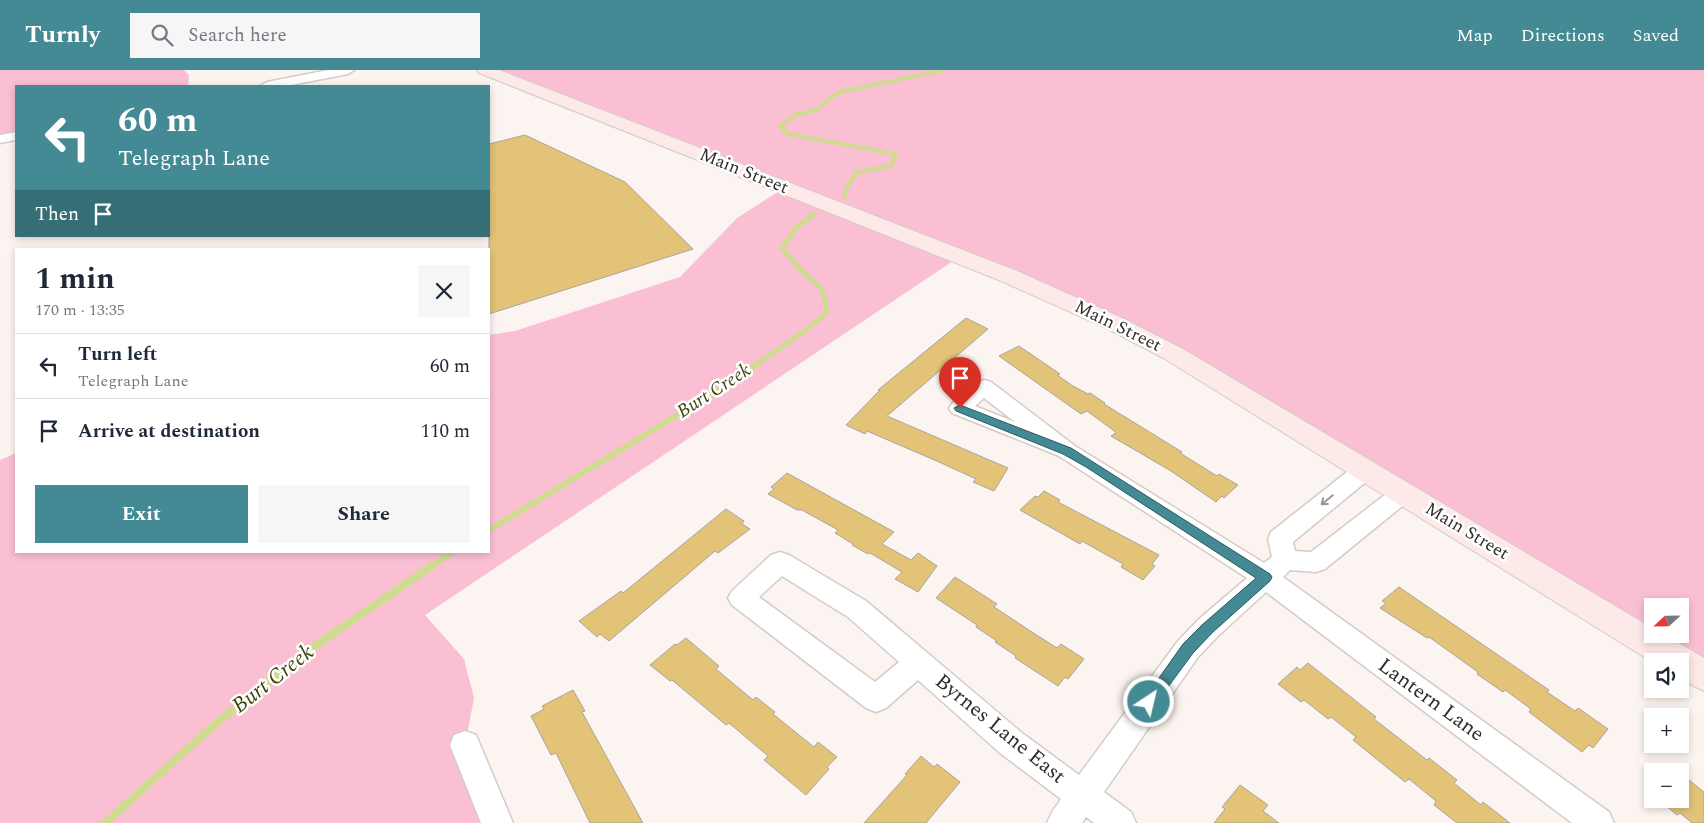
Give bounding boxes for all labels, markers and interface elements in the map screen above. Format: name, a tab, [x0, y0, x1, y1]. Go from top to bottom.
search box	[130, 13, 480, 58]
text: Turnly	[25, 17, 100, 53]
icon: search	[148, 21, 176, 49]
text: Search here	[188, 21, 287, 50]
text: Map	[1457, 22, 1493, 49]
text: Directions	[1521, 22, 1605, 49]
text: Saved	[1633, 22, 1679, 49]
text: 60 m	[118, 94, 198, 147]
icon: left	[35, 105, 100, 170]
street label: Main Street	[695, 141, 793, 201]
text: Telegraph Lane	[118, 142, 270, 175]
text: Then	[35, 200, 79, 229]
icon: arrive	[89, 200, 117, 228]
text: 1 min	[35, 256, 115, 302]
button: close	[418, 265, 470, 317]
street label: Main Street	[1070, 293, 1166, 359]
text: 170 m · 13:35	[35, 298, 125, 322]
text: Turn left	[78, 340, 157, 369]
icon: left	[35, 352, 63, 380]
text: 60 m	[430, 352, 470, 381]
water label: Burt Creek	[671, 356, 757, 426]
pin	[939, 357, 981, 408]
icon: arrive	[946, 364, 974, 392]
text: Telegraph Lane	[78, 369, 188, 393]
icon: arrive	[35, 417, 63, 445]
text: Arrive at destination	[78, 417, 260, 446]
text: 110 m	[420, 417, 470, 446]
button: Exit	[35, 485, 248, 543]
button: Share	[258, 485, 470, 543]
one-way arrow	[1321, 495, 1334, 506]
street label: Main Street	[1420, 495, 1514, 567]
north arrow	[1644, 598, 1689, 642]
map controls	[1644, 598, 1689, 808]
water label: Burt Creek	[225, 636, 321, 722]
street label: Lantern Lane	[1371, 650, 1491, 750]
button: sound	[1644, 653, 1689, 698]
street label: Byrnes Lane East	[928, 666, 1072, 792]
position arrow	[1122, 675, 1174, 727]
button: +	[1644, 708, 1689, 753]
button: −	[1644, 763, 1689, 808]

